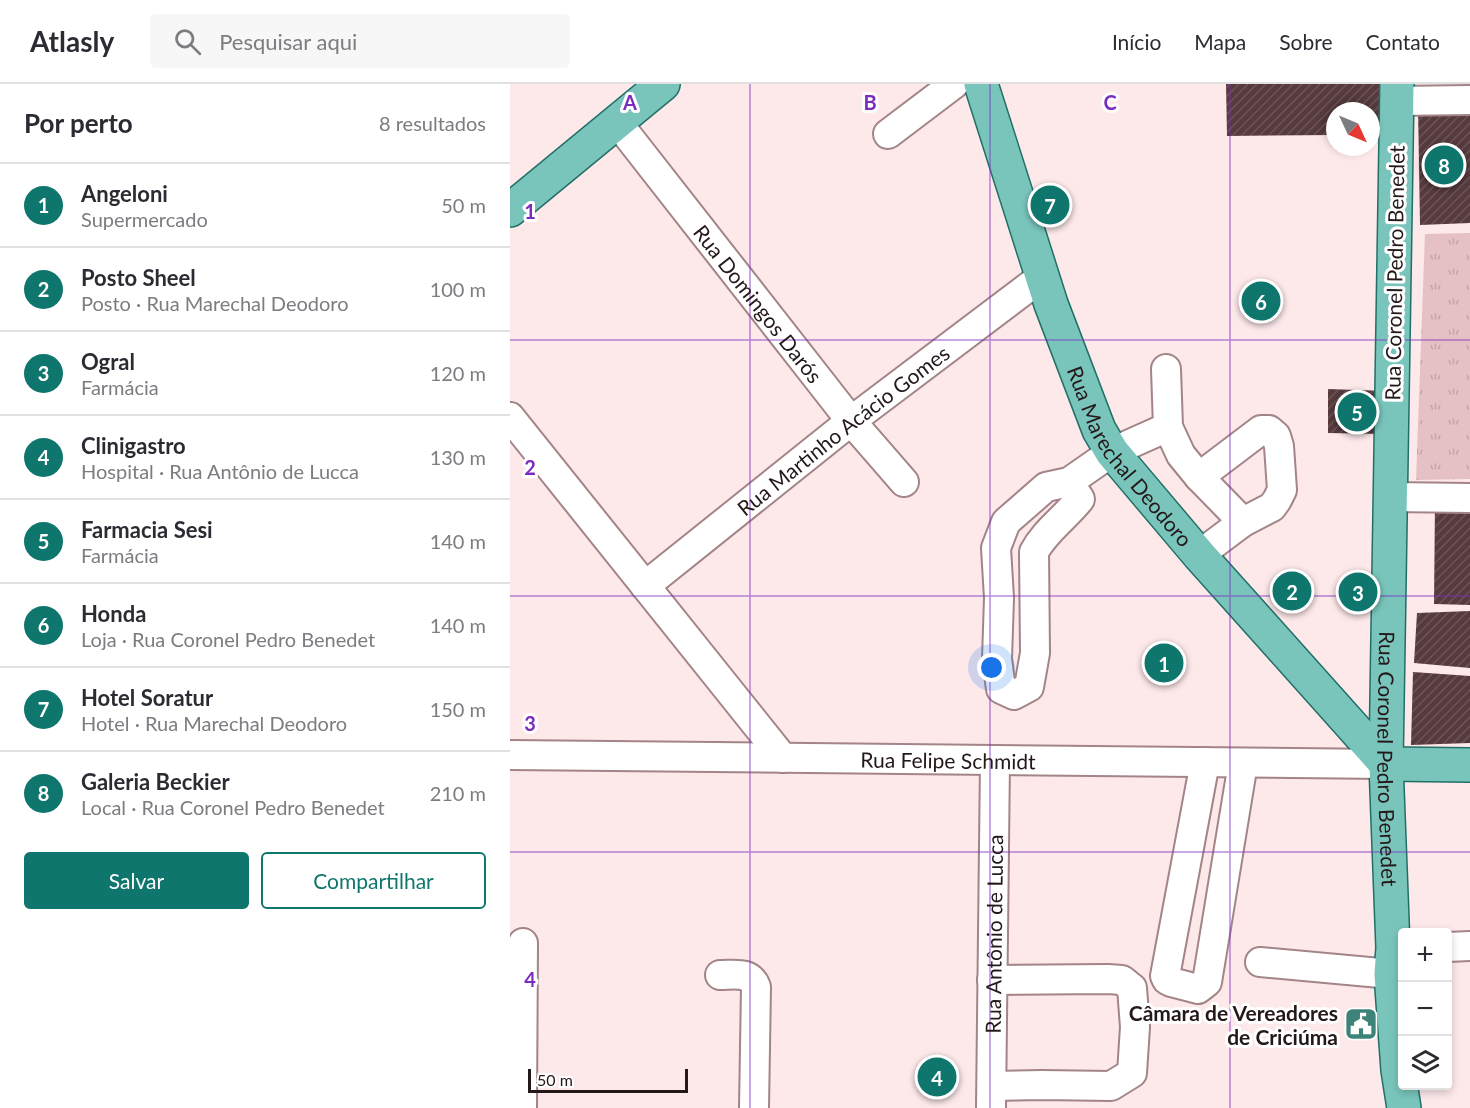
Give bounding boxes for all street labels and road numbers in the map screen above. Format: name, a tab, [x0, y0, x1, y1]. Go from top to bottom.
street label: Rua Coronel Pedro Benedet	[1379, 145, 1409, 401]
street label: Rua Domingos Darós	[689, 219, 828, 387]
street label: Rua Martinho Acácio Gomes	[732, 339, 954, 520]
street label: Rua Marechal Deodoro	[1063, 362, 1198, 551]
street label: Rua Coronel Pedro Benedet	[1373, 631, 1403, 887]
street label: Rua Felipe Schmidt	[860, 746, 1036, 773]
street label: Rua Antônio de Lucca	[979, 834, 1007, 1034]

